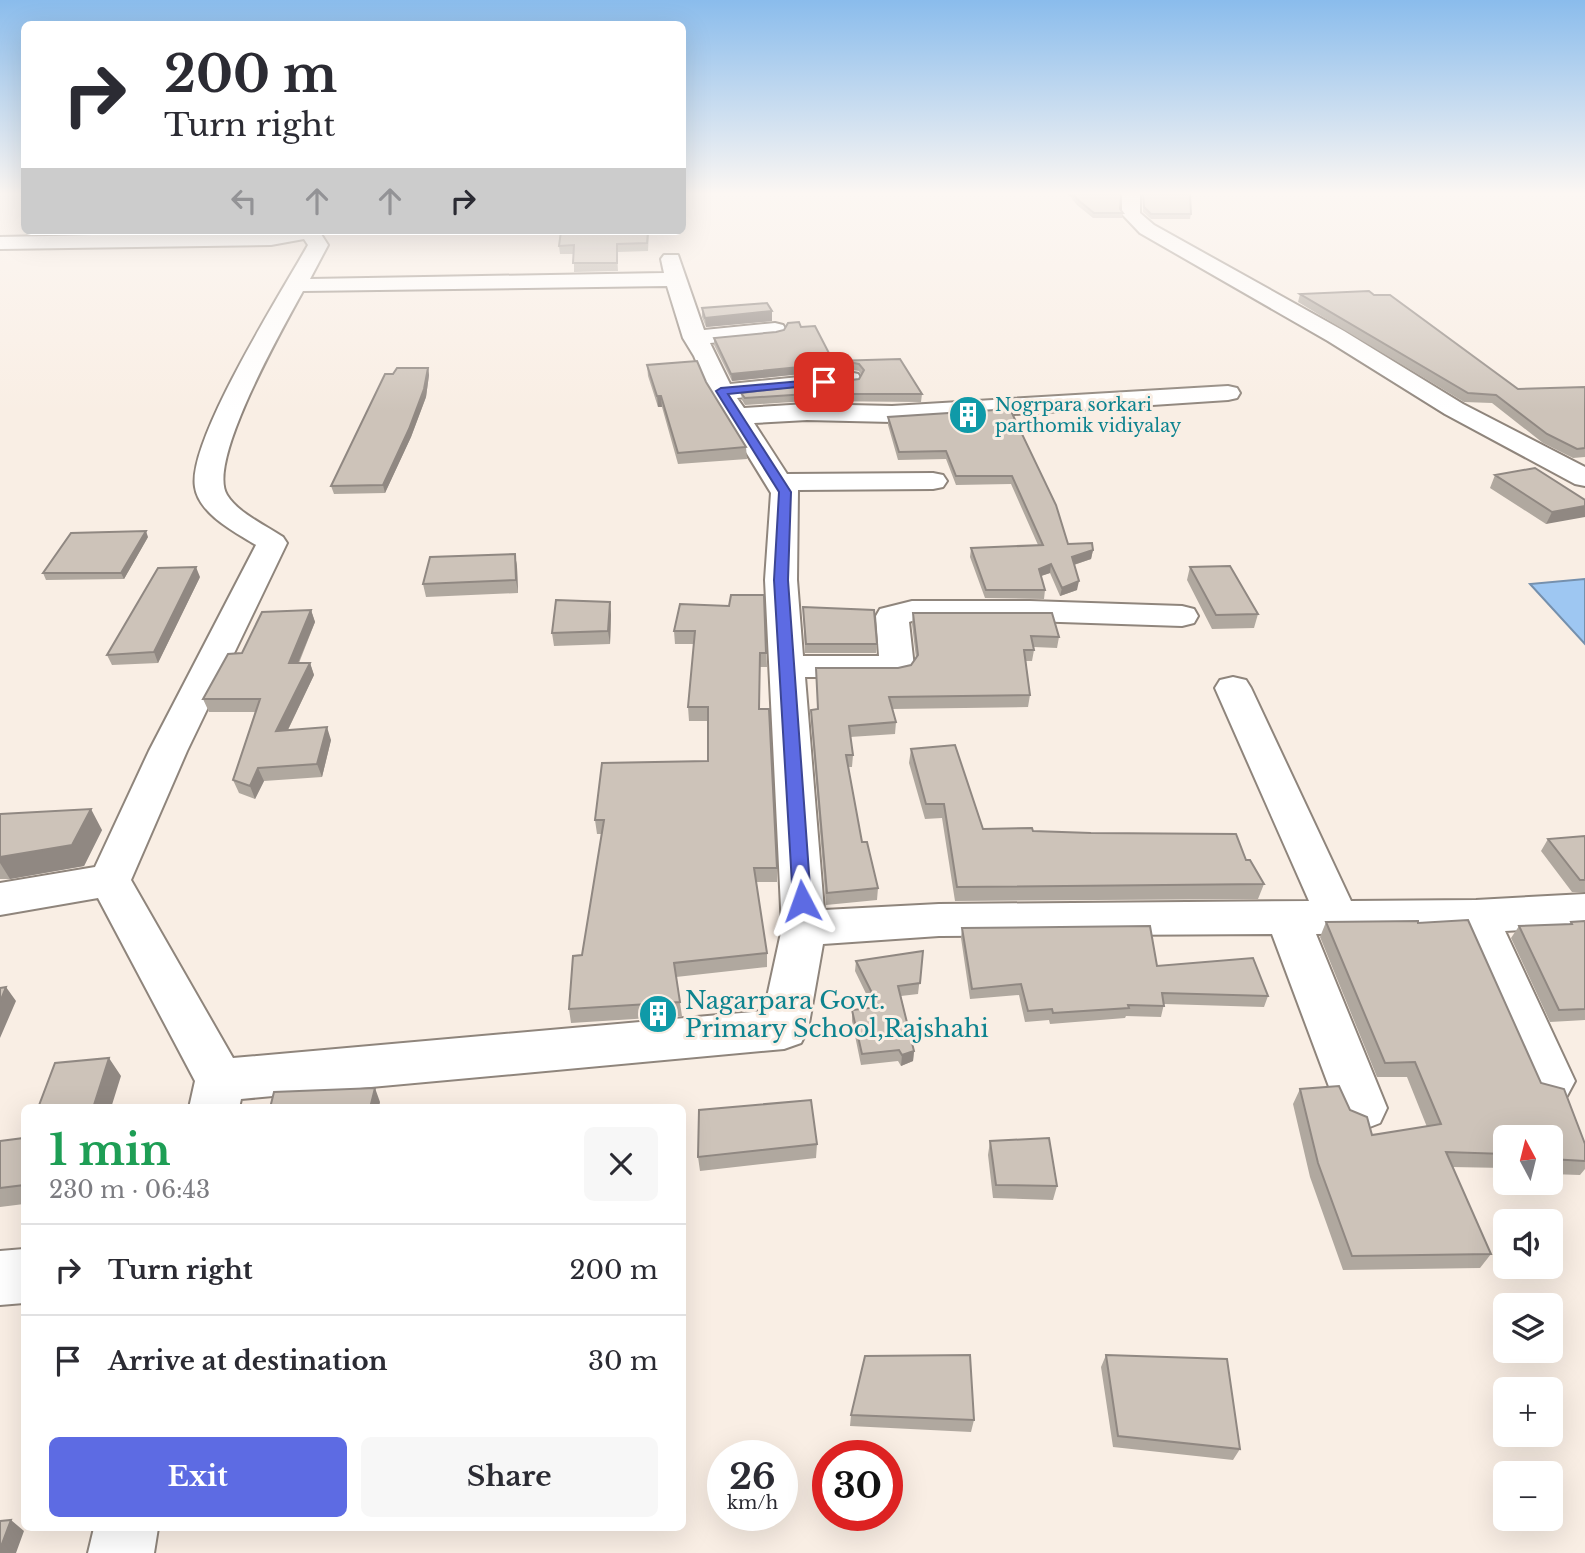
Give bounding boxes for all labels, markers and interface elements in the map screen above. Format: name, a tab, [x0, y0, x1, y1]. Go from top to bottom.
text: 200 m	[164, 44, 337, 105]
icon: right	[49, 49, 140, 140]
text: Turn right	[164, 105, 335, 145]
icon: left	[225, 182, 263, 220]
icon: ahead	[298, 182, 336, 220]
icon: ahead	[371, 182, 409, 220]
icon: right	[444, 182, 482, 220]
pin	[794, 352, 854, 412]
icon: arrive	[805, 363, 843, 401]
building icon: Nogrpara sorkari parthomik vidiyalay	[947, 394, 989, 436]
place label: Nogrpara sorkari parthomik vidiyalay	[995, 394, 1182, 437]
position arrow	[765, 864, 839, 938]
place label: Nagarpara Govt. Primary School,Rajshahi	[685, 986, 989, 1043]
building icon: Nagarpara Govt. Primary School,Rajshahi	[637, 993, 679, 1035]
text: 1 min	[49, 1124, 171, 1176]
north arrow	[1493, 1125, 1563, 1195]
map controls	[1493, 1125, 1563, 1531]
button: close	[584, 1127, 658, 1201]
text: 230 m · 06:43	[49, 1176, 210, 1204]
button: sound	[1493, 1209, 1563, 1279]
icon: right	[49, 1251, 87, 1289]
text: Turn right	[108, 1254, 253, 1286]
text: 200 m	[569, 1254, 658, 1286]
button: layers	[1493, 1293, 1563, 1363]
icon: arrive	[49, 1342, 87, 1380]
text: Arrive at destination	[108, 1345, 388, 1377]
text: 30 m	[588, 1345, 658, 1377]
button: +	[1493, 1377, 1563, 1447]
button: Exit	[49, 1437, 347, 1517]
button: Share	[361, 1437, 658, 1517]
speed limit sign: 30	[812, 1440, 903, 1531]
text: 26	[729, 1455, 776, 1498]
button: −	[1493, 1461, 1563, 1531]
text: km/h	[727, 1492, 778, 1514]

